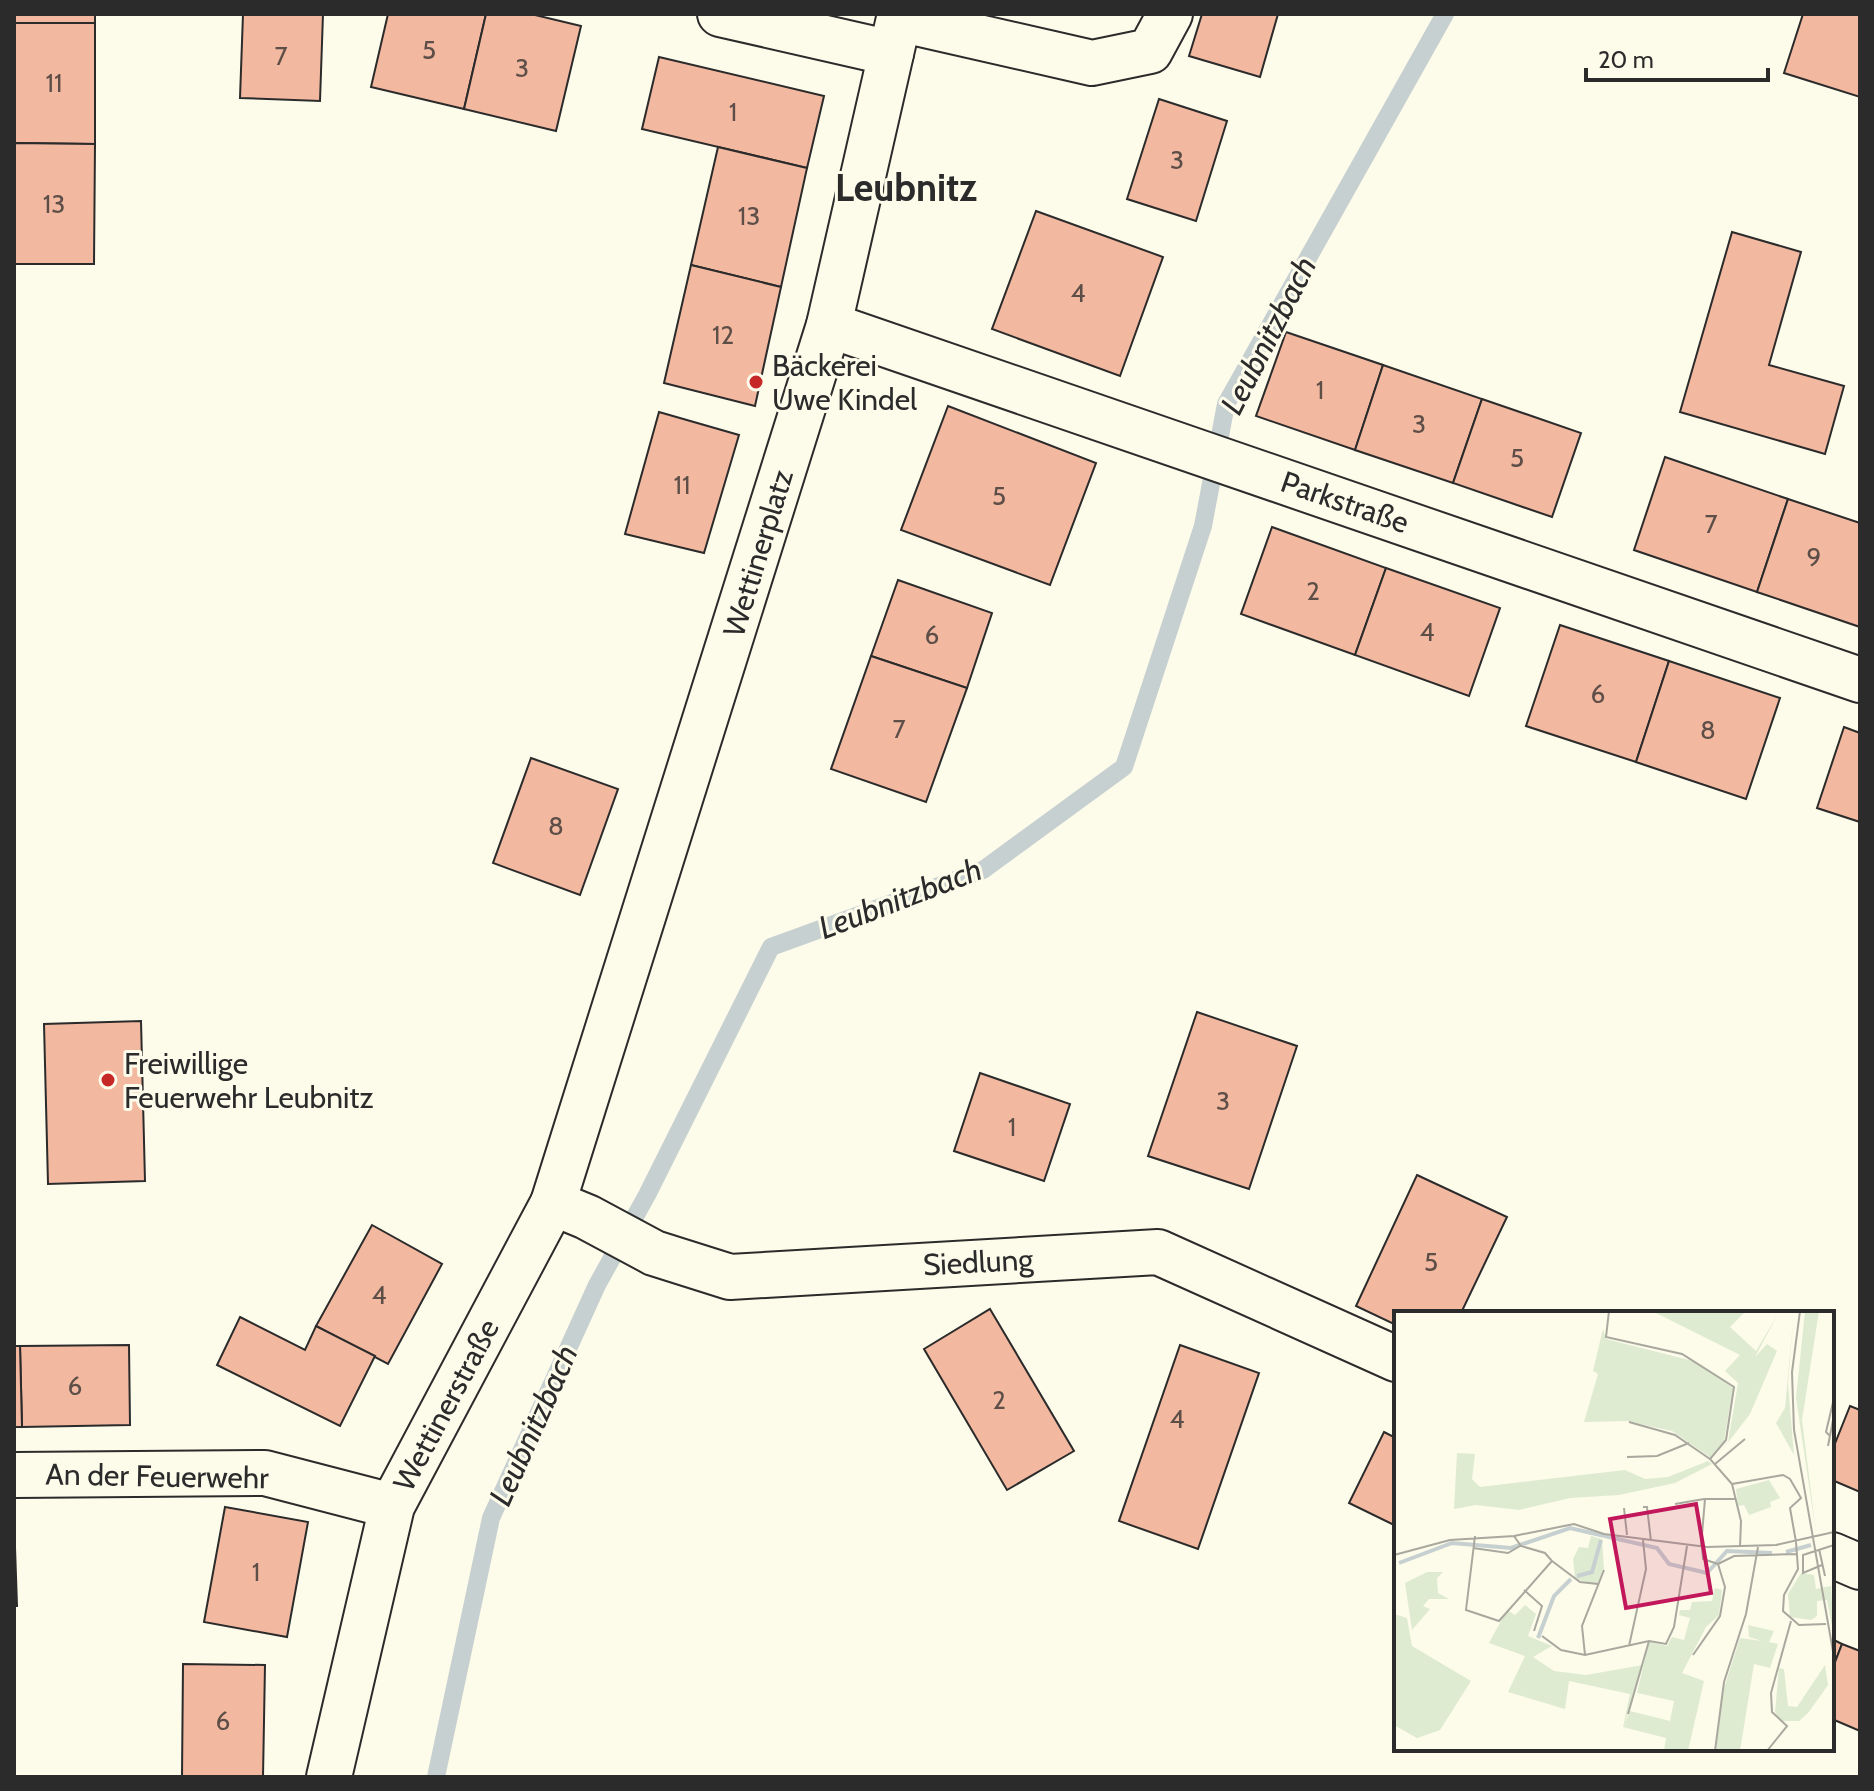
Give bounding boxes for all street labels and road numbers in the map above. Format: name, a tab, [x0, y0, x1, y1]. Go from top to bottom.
street label: Parkstraße	[1276, 463, 1414, 541]
street label: Wettinerplatz	[715, 465, 801, 641]
street label: Siedlung	[922, 1241, 1035, 1283]
street label: Wettinerstraße	[385, 1313, 507, 1497]
street label: An der Feuerwehr	[45, 1456, 269, 1496]

